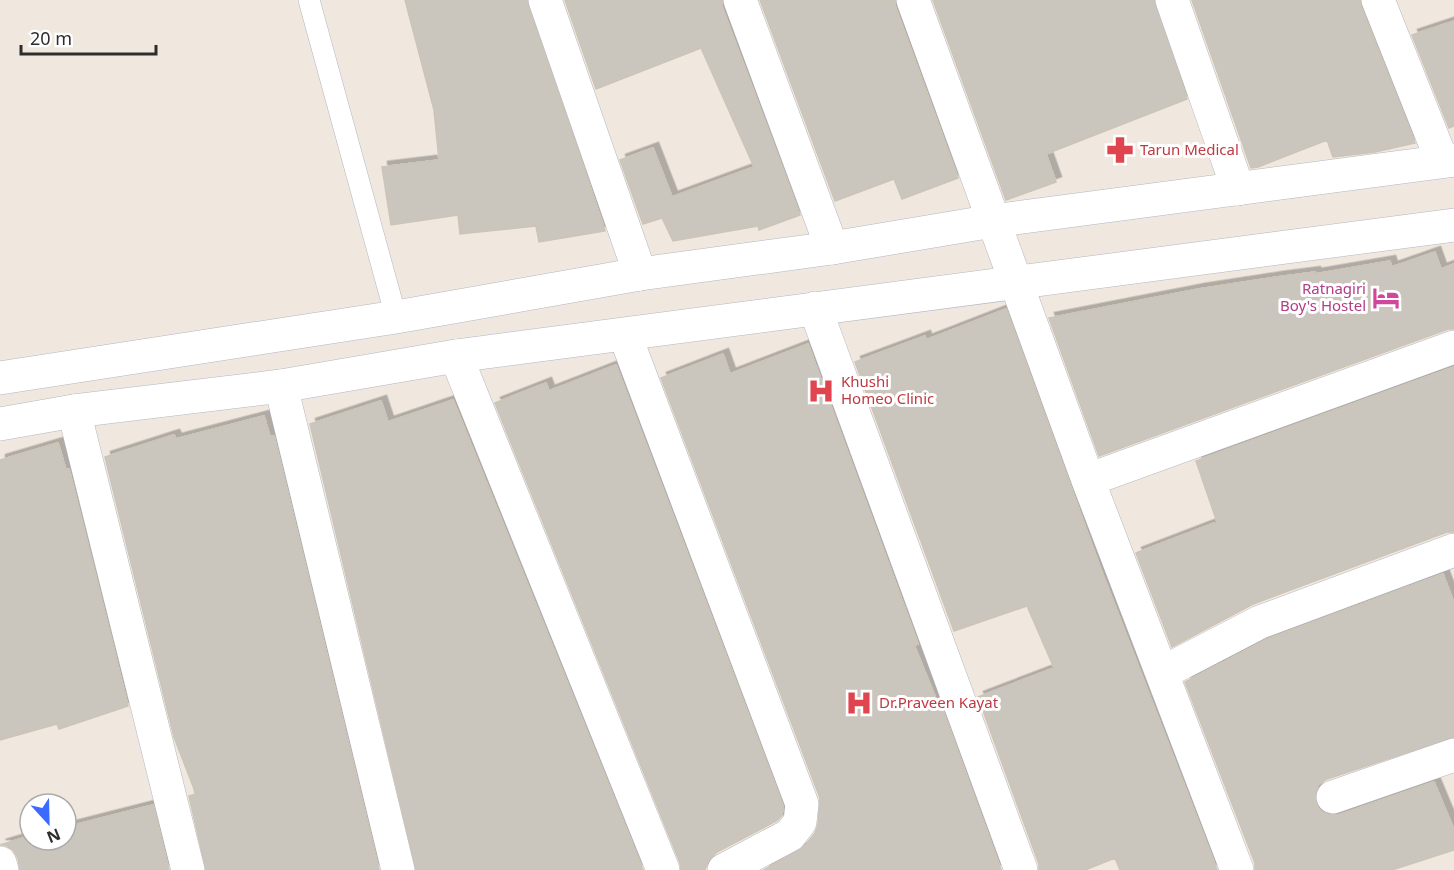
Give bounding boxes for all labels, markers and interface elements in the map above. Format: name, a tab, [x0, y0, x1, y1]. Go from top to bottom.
scale bar	[21, 18, 156, 56]
text: 20 m	[30, 26, 72, 50]
pharmacy icon: Tarun Medical	[1105, 135, 1135, 165]
place label: Tarun Medical	[1140, 139, 1239, 159]
place label: Ratnagiri Boy's Hostel	[1280, 278, 1366, 315]
hotel icon: Ratnagiri Boy's Hostel	[1371, 283, 1401, 313]
place label: Khushi Homeo Clinic	[841, 371, 934, 408]
hospital icon: Khushi Homeo Clinic	[806, 376, 836, 406]
hospital icon: Dr.Praveen Kayat	[844, 688, 874, 718]
place label: Dr.Praveen Kayat	[879, 692, 999, 712]
north arrow	[18, 792, 78, 852]
text: N	[43, 823, 64, 849]

